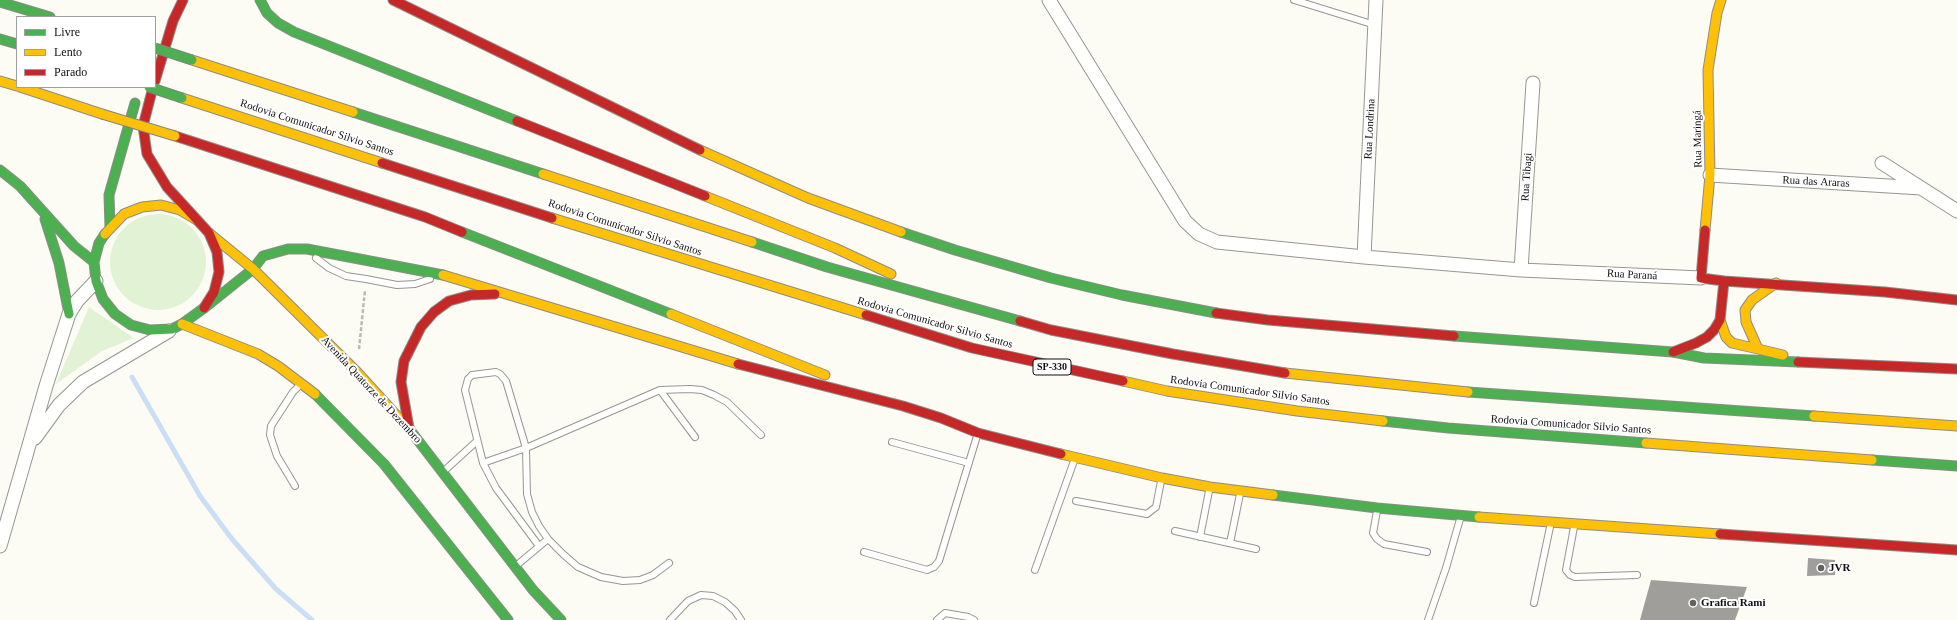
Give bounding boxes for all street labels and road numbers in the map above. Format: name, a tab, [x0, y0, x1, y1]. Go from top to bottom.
street label: Rodovia Comunicador Silvio Santos	[238, 97, 396, 159]
street label: Rua Londrina	[1362, 98, 1378, 160]
street label: Rua Maringá	[1691, 110, 1705, 168]
street label: Rua Tibagi	[1519, 152, 1535, 202]
street label: Rua das Araras	[1782, 174, 1850, 190]
street label: Rodovia Comunicador Silvio Santos	[546, 197, 704, 259]
street label: Rua Paraná	[1606, 267, 1658, 283]
street label: Rodovia Comunicador Silvio Santos	[856, 294, 1014, 352]
street label: Avenida Quatorze de Dezembro	[318, 334, 424, 446]
road number: SP-330	[1033, 359, 1071, 375]
street label: Rodovia Comunicador Silvio Santos	[1169, 373, 1331, 409]
street label: Rodovia Comunicador Silvio Santos	[1490, 413, 1652, 437]

